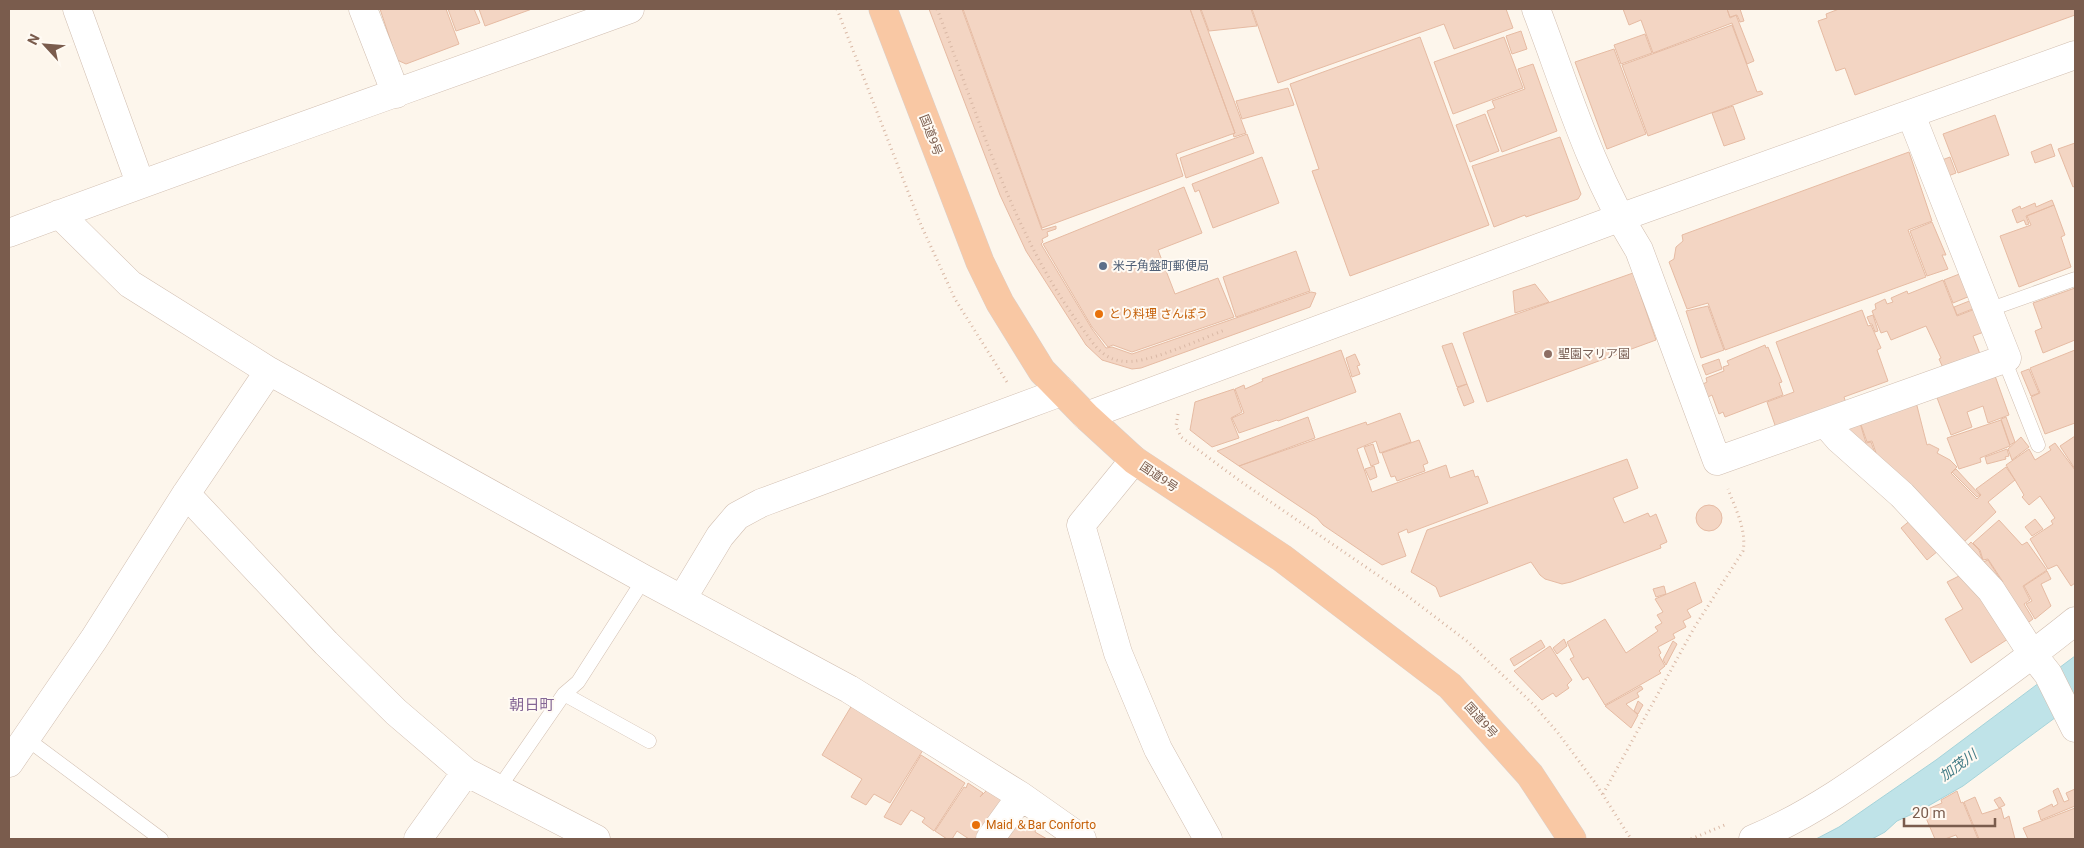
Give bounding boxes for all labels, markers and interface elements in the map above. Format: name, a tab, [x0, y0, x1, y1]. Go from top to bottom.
north arrow	[20, 20, 70, 70]
text: N	[24, 31, 43, 47]
street label: 国道9号	[917, 113, 945, 157]
place label: 米子角盤町郵便局	[1113, 259, 1209, 273]
marker: 米子角盤町郵便局	[1097, 260, 1109, 272]
place label: とり料理 さんぽう	[1109, 307, 1208, 321]
marker: とり料理 さんぽう	[1093, 308, 1105, 320]
place label: 聖園マリア園	[1558, 347, 1630, 361]
marker: 聖園マリア園	[1542, 348, 1554, 360]
street label: 国道9号	[1137, 459, 1181, 495]
district label: 朝日町	[509, 696, 555, 714]
street label: 国道9号	[1461, 699, 1501, 741]
water label: 加茂川	[1936, 745, 1981, 784]
scale bar	[1904, 796, 1995, 828]
text: 20 m	[1912, 804, 1946, 822]
place label: Maid ＆Bar Conforto	[986, 818, 1096, 832]
marker: Maid ＆Bar Conforto	[970, 819, 982, 831]

